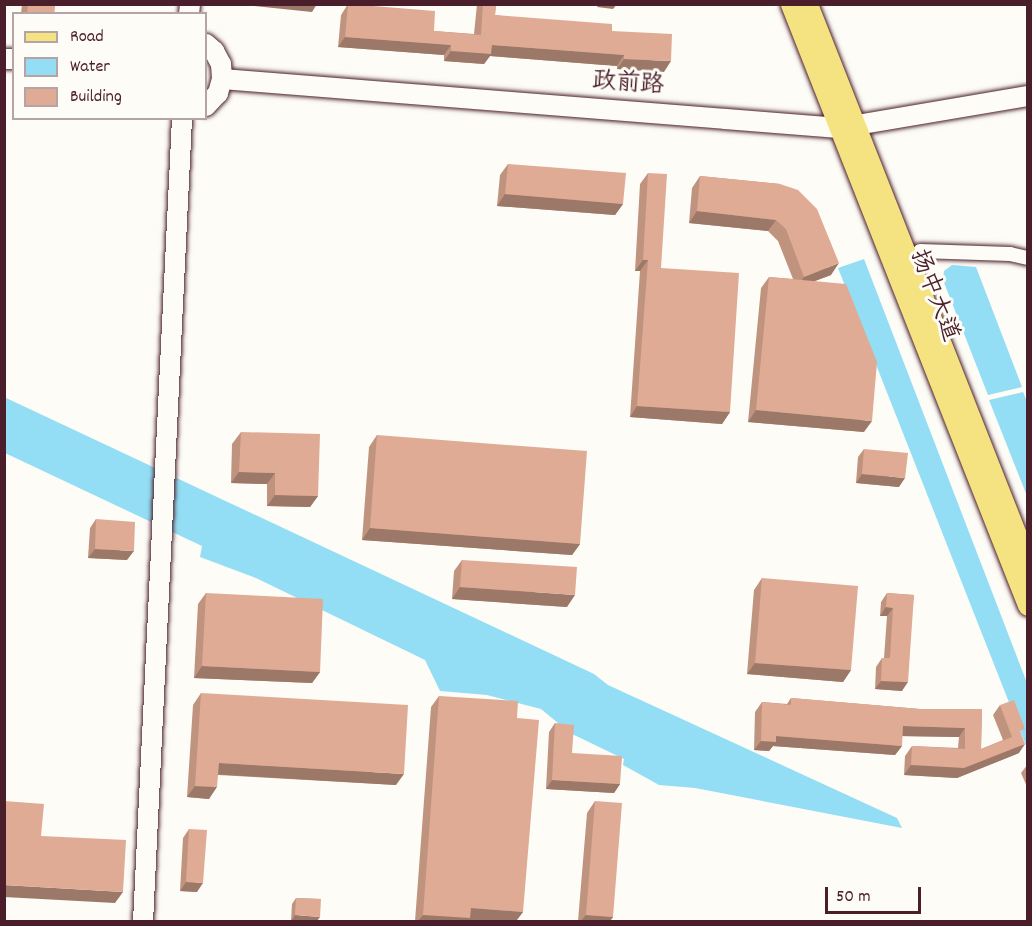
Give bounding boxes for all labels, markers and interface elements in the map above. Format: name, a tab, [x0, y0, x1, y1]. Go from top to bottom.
legend	[12, 12, 207, 120]
text: Road	[70, 25, 104, 50]
text: Water	[70, 55, 110, 80]
street label: 政前路	[591, 68, 665, 102]
text: Building	[70, 85, 122, 110]
street label: 扬中大道	[902, 246, 964, 346]
scale bar	[828, 875, 924, 913]
text: 50 m	[836, 885, 871, 910]

